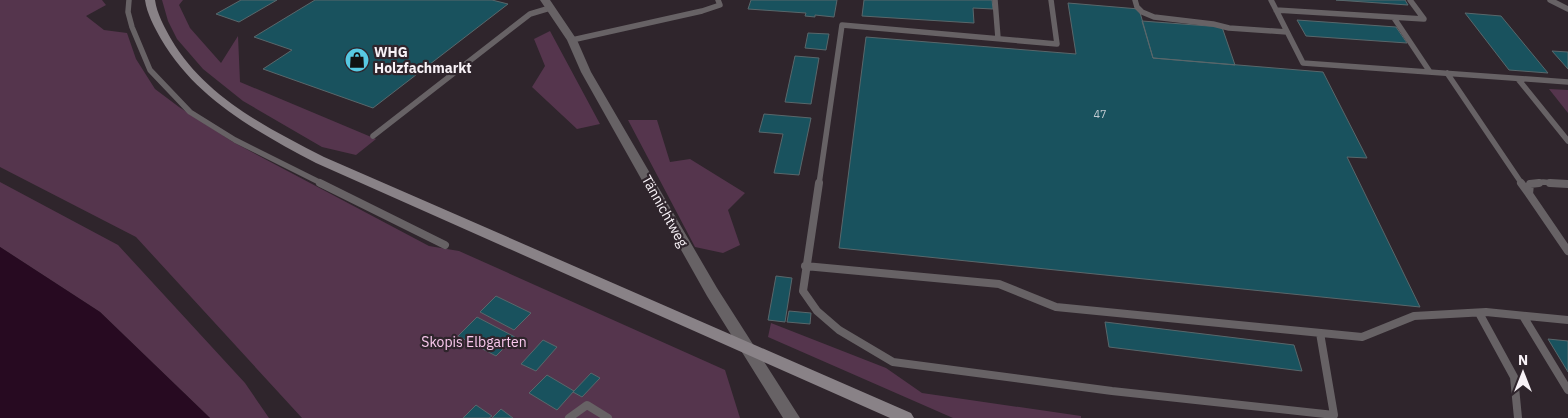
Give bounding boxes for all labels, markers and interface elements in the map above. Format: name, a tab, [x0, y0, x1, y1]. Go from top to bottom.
place label: WHG Holzfachmarkt	[374, 43, 472, 77]
shop icon: WHG Holzfachmarkt	[344, 47, 370, 73]
house number: 47	[1093, 107, 1107, 121]
street label: Tännichtweg	[638, 172, 692, 251]
park label: Skopis Elbgarten	[421, 333, 527, 351]
north arrow	[1498, 348, 1548, 398]
text: N	[1518, 351, 1528, 369]

